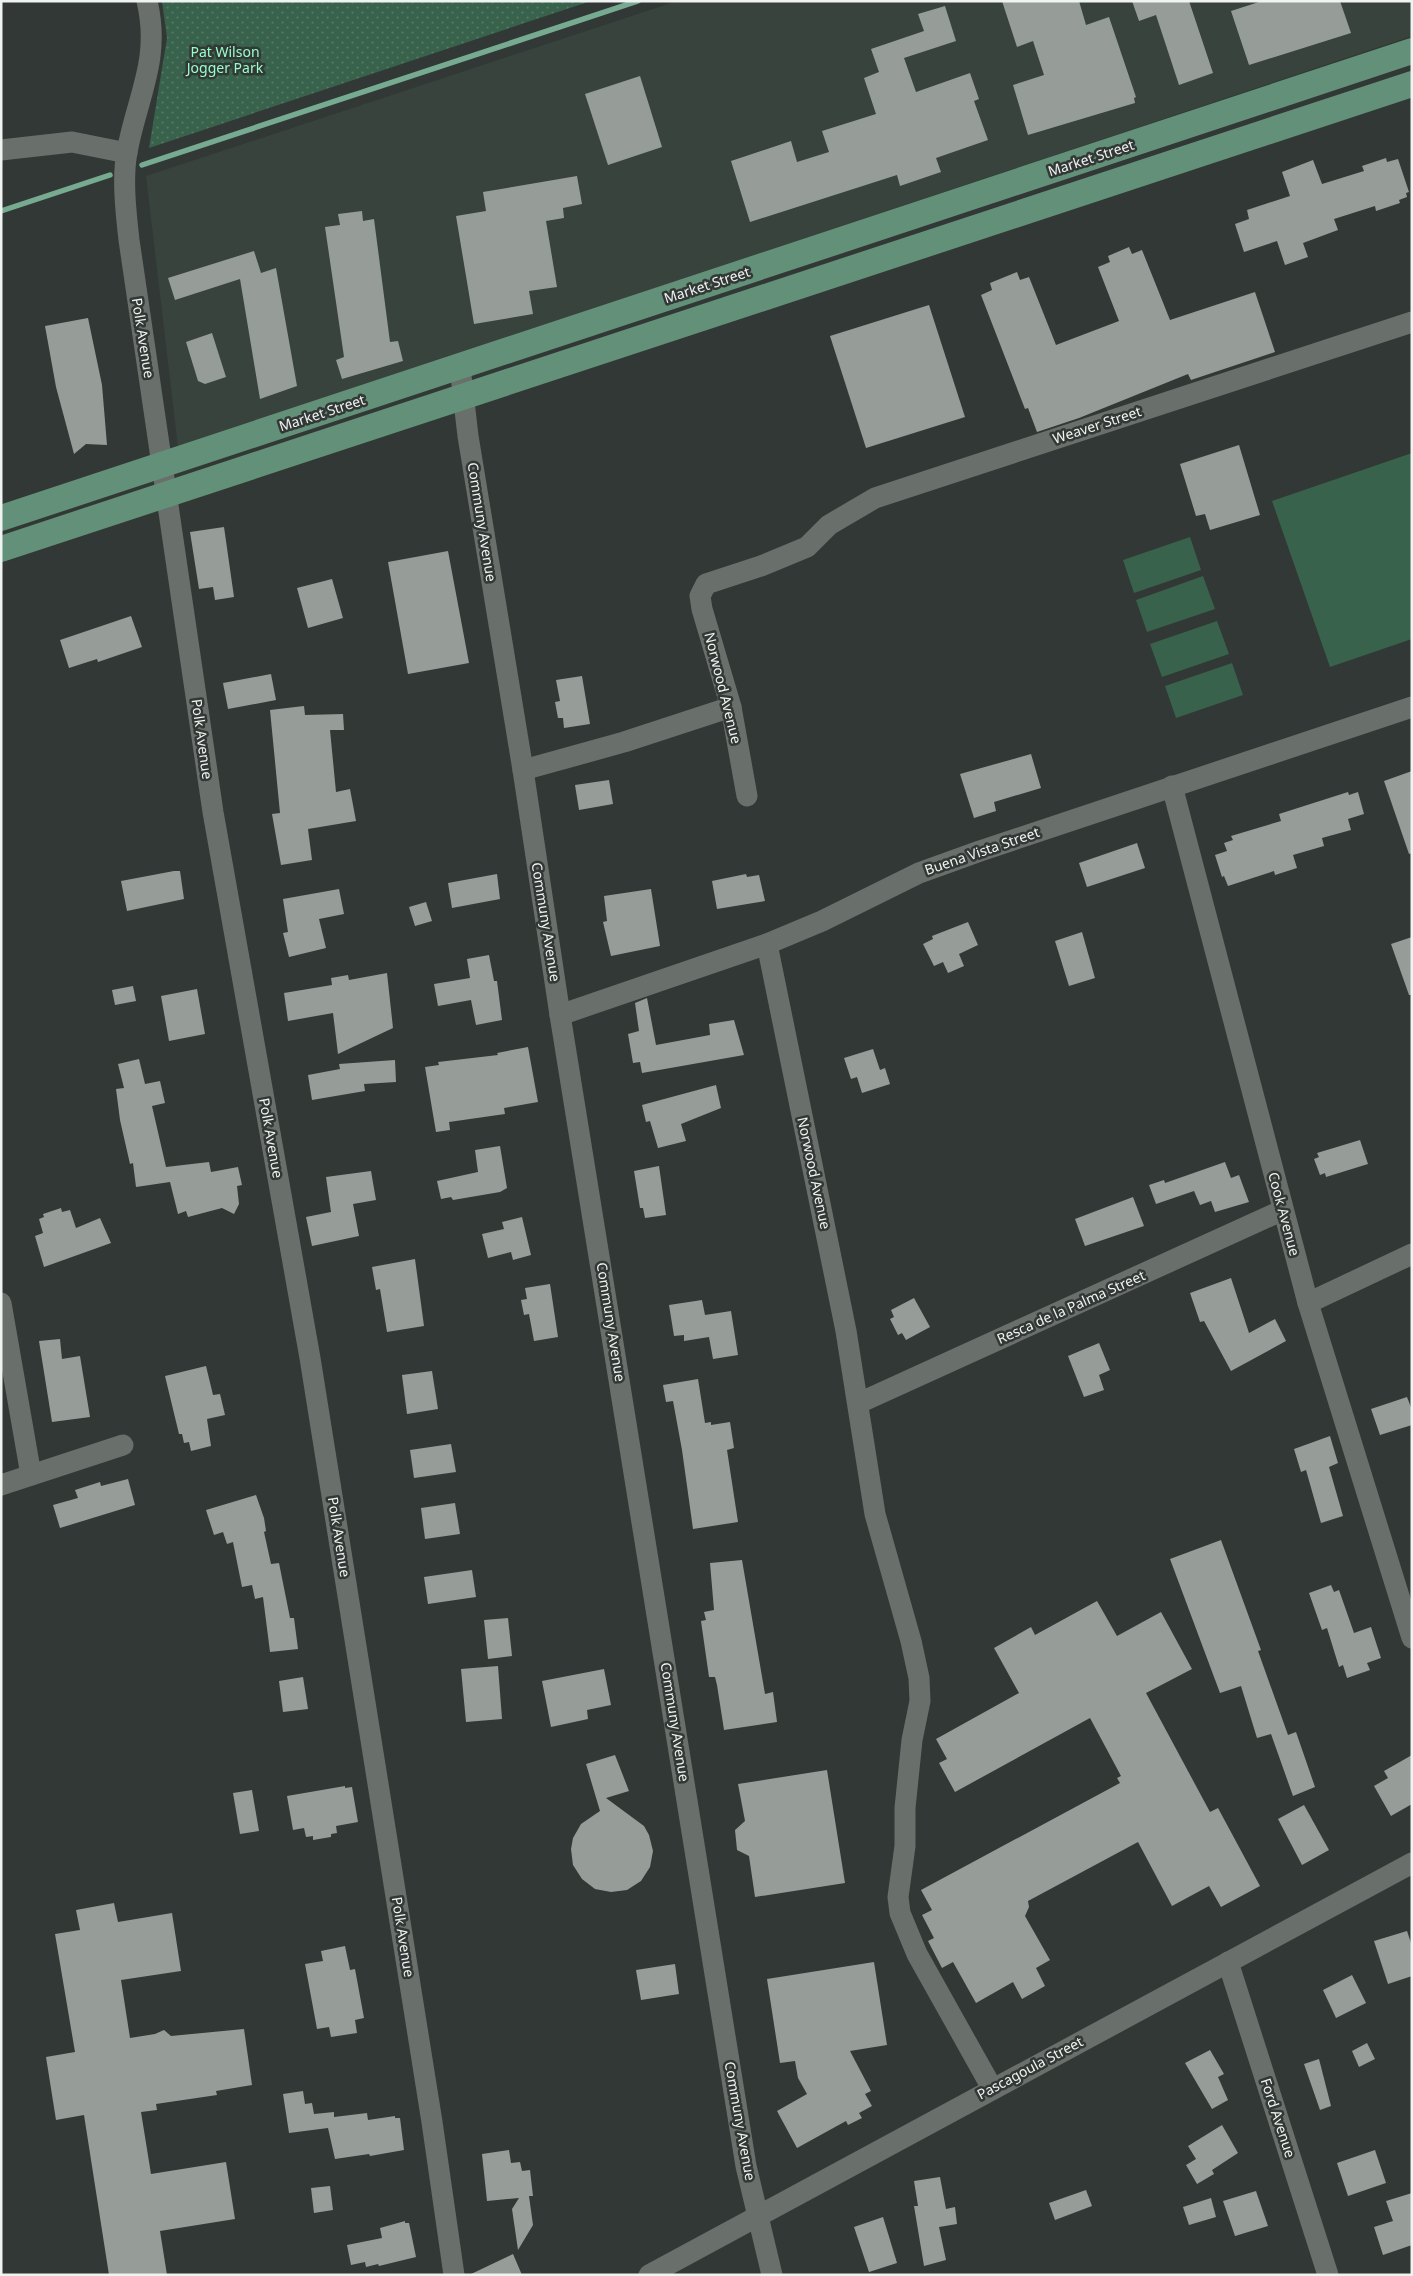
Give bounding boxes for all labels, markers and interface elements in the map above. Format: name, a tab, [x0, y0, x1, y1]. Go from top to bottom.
park label: Pat Wilson Jogger Park	[185, 42, 264, 77]
street label: Market Street	[1045, 135, 1136, 180]
street label: Market Street	[661, 262, 752, 307]
street label: Polk Avenue	[128, 297, 159, 379]
street label: Market Street	[276, 390, 367, 435]
street label: Weaver Street	[1050, 401, 1144, 448]
street label: Communy Avenue	[464, 461, 501, 583]
street label: Norwood Avenue	[700, 630, 747, 746]
street label: Polk Avenue	[187, 698, 218, 780]
street label: Buena Vista Street	[922, 822, 1042, 879]
street label: Communy Avenue	[528, 861, 565, 983]
street label: Polk Avenue	[255, 1096, 288, 1179]
street label: Norwood Avenue	[793, 1115, 836, 1231]
street label: Cook Avenue	[1264, 1170, 1305, 1258]
street label: Communy Avenue	[593, 1261, 630, 1383]
street label: Resca de la Palma Street	[994, 1265, 1148, 1348]
street label: Polk Avenue	[324, 1496, 355, 1578]
street label: Communy Avenue	[657, 1661, 694, 1783]
street label: Polk Avenue	[388, 1896, 419, 1978]
street label: Pascagoula Street	[973, 2032, 1086, 2104]
street label: Communy Avenue	[721, 2060, 760, 2182]
street label: Ford Avenue	[1257, 2076, 1300, 2160]

